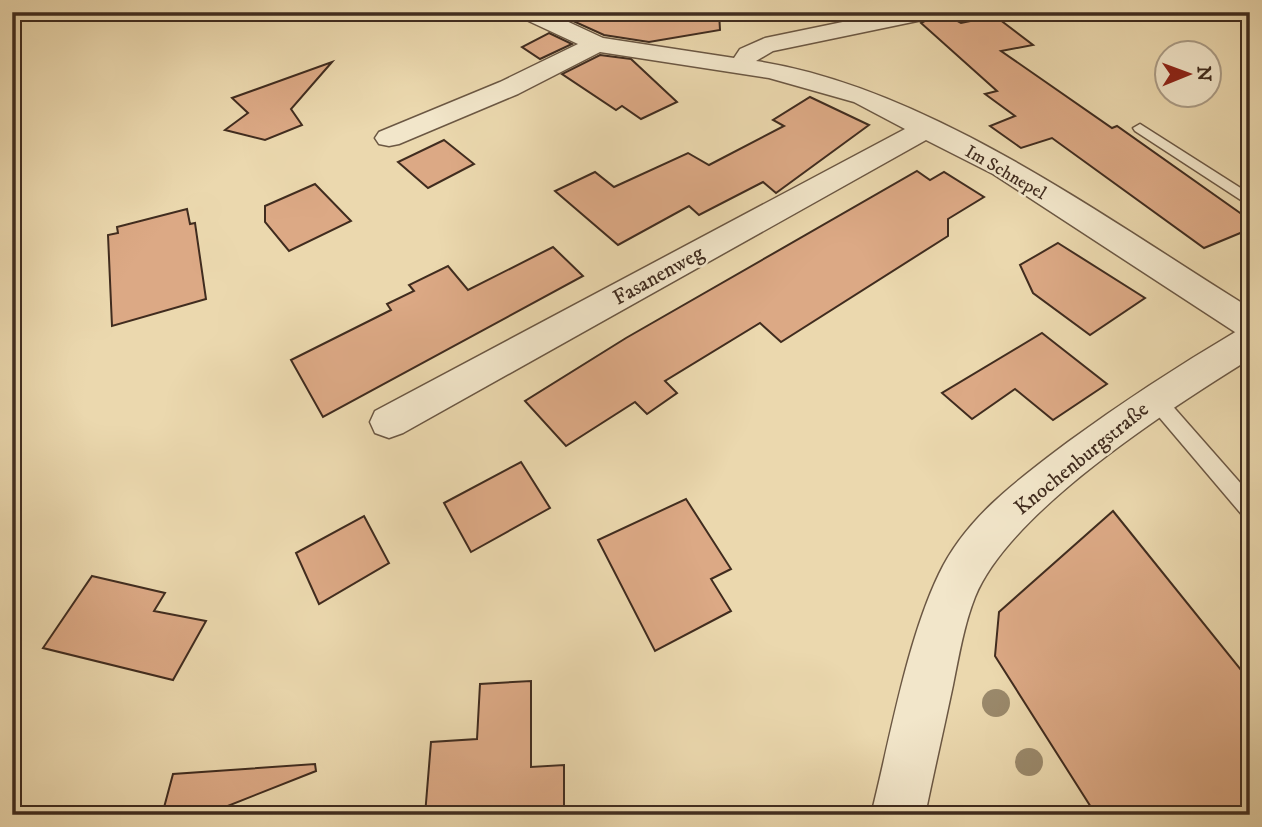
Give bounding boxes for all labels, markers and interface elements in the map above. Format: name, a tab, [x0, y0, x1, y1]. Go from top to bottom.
north arrow	[1154, 38, 1224, 108]
text: N	[1192, 66, 1215, 82]
street label: Im Schnepel	[961, 141, 1051, 205]
street label: Fasanenweg	[608, 240, 709, 311]
street label: Knochenburgstraße	[1009, 396, 1154, 521]

